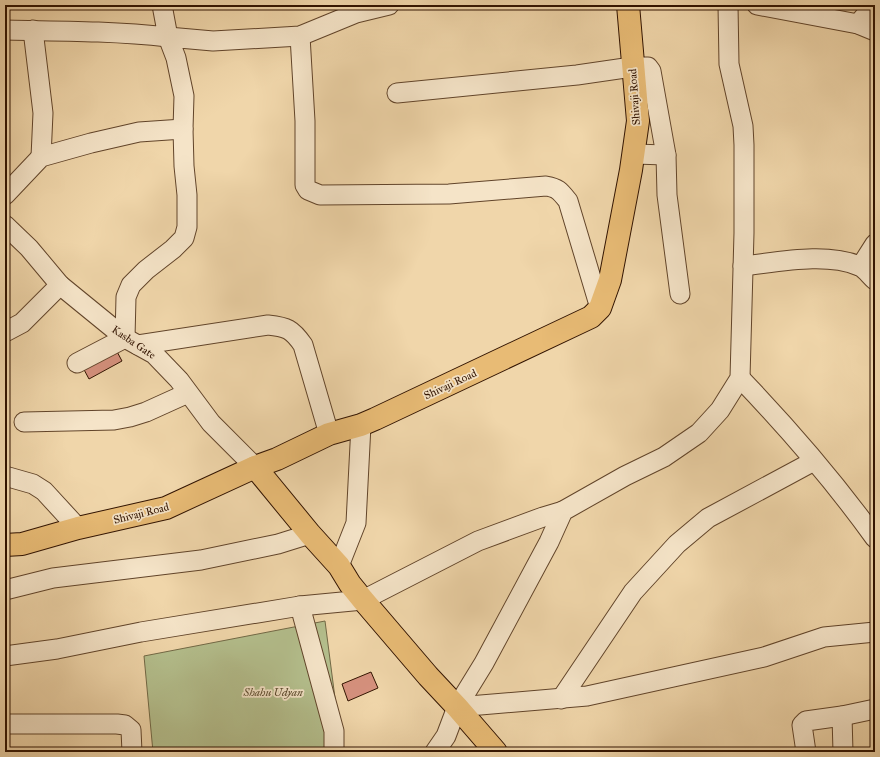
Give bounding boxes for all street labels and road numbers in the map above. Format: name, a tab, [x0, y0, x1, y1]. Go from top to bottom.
street label: Shivaji Road	[626, 68, 643, 126]
street label: Kasba Gate	[109, 323, 158, 362]
street label: Shivaji Road	[422, 366, 479, 402]
street label: Shivaji Road	[112, 500, 171, 527]

